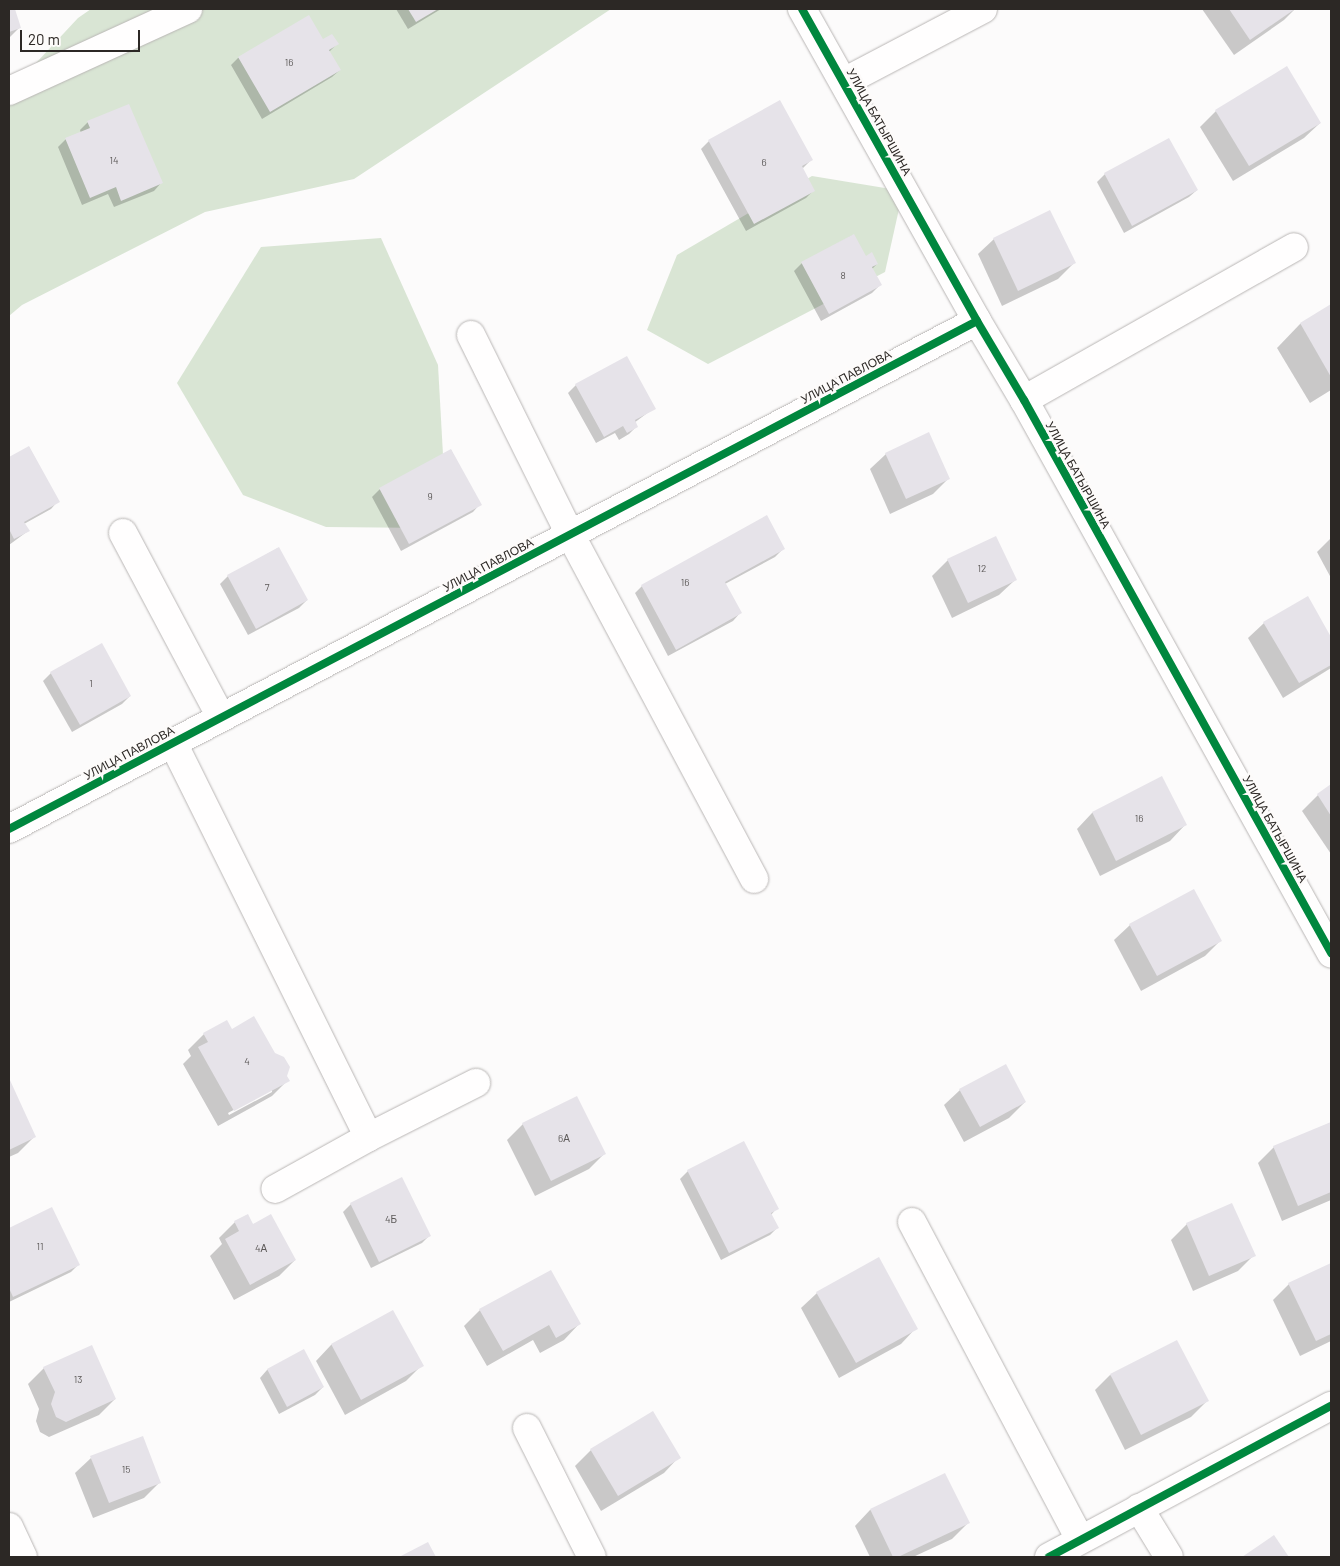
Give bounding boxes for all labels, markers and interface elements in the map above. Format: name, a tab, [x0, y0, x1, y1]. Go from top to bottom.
scale bar	[22, 20, 142, 52]
text: 20 m	[28, 30, 60, 48]
house number: 16	[285, 57, 293, 69]
street label: УЛИЦА БАТЫРШИНА	[844, 66, 914, 178]
house number: 14	[109, 155, 119, 167]
house number: 6	[761, 157, 767, 169]
house number: 8	[840, 270, 846, 282]
street label: УЛИЦА ПАВЛОВА	[798, 347, 894, 407]
street label: УЛИЦА БАТЫРШИНА	[1043, 419, 1113, 531]
house number: 9	[427, 491, 433, 503]
street label: УЛИЦА ПАВЛОВА	[440, 535, 536, 595]
house number: 12	[978, 563, 986, 575]
house number: 16	[681, 577, 689, 589]
house number: 7	[265, 582, 269, 594]
house number: 1	[89, 678, 93, 690]
street label: УЛИЦА ПАВЛОВА	[81, 723, 177, 783]
street label: УЛИЦА БАТЫРШИНА	[1240, 773, 1310, 885]
house number: 16	[1135, 813, 1143, 825]
house number: 4	[244, 1056, 250, 1068]
house number: 6А	[558, 1133, 570, 1145]
house number: 4Б	[385, 1214, 397, 1226]
house number: 11	[36, 1241, 44, 1253]
house number: 4А	[255, 1243, 267, 1255]
house number: 13	[74, 1374, 82, 1386]
house number: 15	[122, 1464, 130, 1476]

